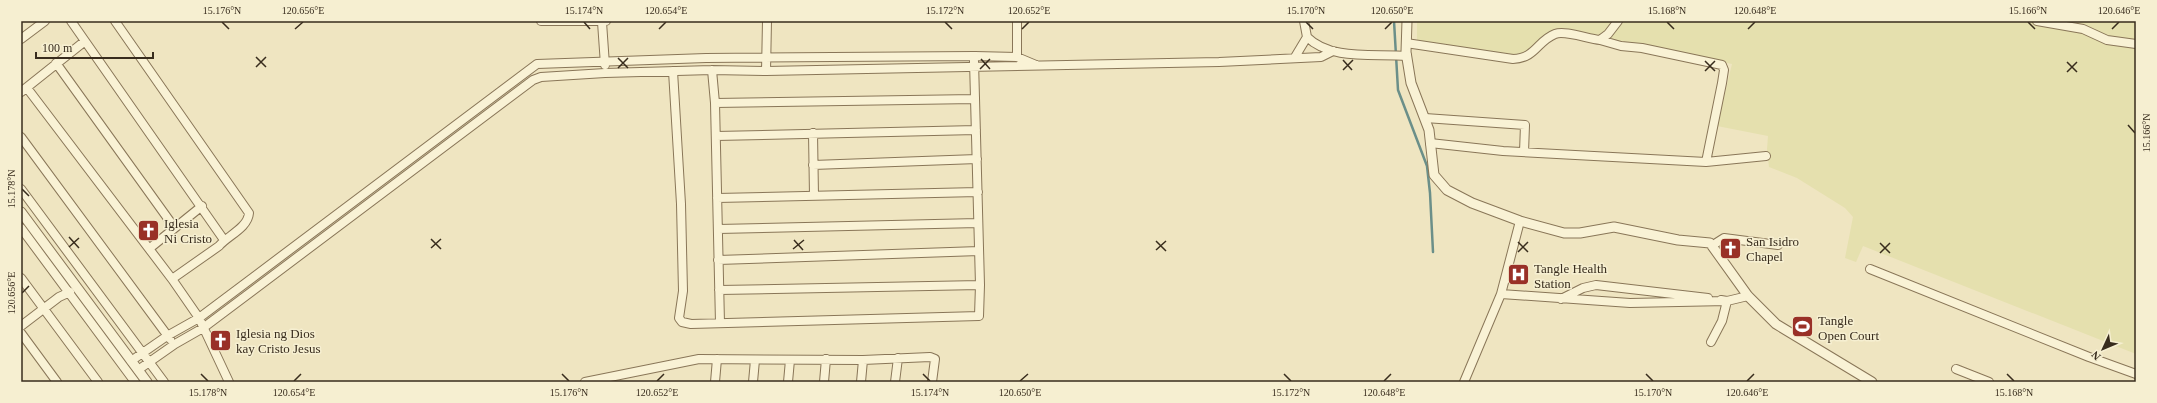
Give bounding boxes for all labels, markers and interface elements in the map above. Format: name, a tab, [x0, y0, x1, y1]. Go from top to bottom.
text: 15.176°N	[203, 5, 241, 16]
text: 120.656°E	[282, 5, 324, 16]
text: 15.174°N	[565, 5, 603, 16]
text: 120.654°E	[645, 5, 687, 16]
text: 15.172°N	[926, 5, 964, 16]
text: 120.652°E	[1008, 5, 1050, 16]
text: 15.170°N	[1287, 5, 1325, 16]
text: 120.650°E	[1371, 5, 1413, 16]
text: 15.168°N	[1648, 5, 1686, 16]
text: 120.648°E	[1734, 5, 1776, 16]
text: 15.166°N	[2009, 5, 2047, 16]
text: 120.646°E	[2098, 5, 2140, 16]
scale bar	[36, 34, 153, 60]
text: 100 m	[42, 41, 73, 55]
text: 15.166°N	[2141, 114, 2152, 152]
text: 15.178°N	[6, 170, 17, 208]
place label: Iglesia Ni Cristo	[164, 216, 212, 246]
church icon: Iglesia Ni Cristo	[135, 217, 161, 243]
place label: San Isidro Chapel	[1746, 234, 1799, 264]
church icon: San Isidro Chapel	[1718, 235, 1744, 261]
place label: Tangle Health Station	[1534, 261, 1608, 291]
hospital icon: Tangle Health Station	[1505, 262, 1531, 288]
text: 120.656°E	[6, 272, 17, 314]
place label: Tangle Open Court	[1818, 313, 1879, 343]
sports icon: Tangle Open Court	[1790, 314, 1816, 340]
place label: Iglesia ng Dios kay Cristo Jesus	[236, 326, 321, 356]
church icon: Iglesia ng Dios kay Cristo Jesus	[208, 327, 234, 353]
north arrow	[2083, 329, 2123, 369]
text: N	[2089, 349, 2103, 363]
text: 15.178°N	[189, 387, 227, 398]
text: 120.654°E	[273, 387, 315, 398]
text: 15.176°N	[550, 387, 588, 398]
text: 120.652°E	[636, 387, 678, 398]
text: 15.174°N	[911, 387, 949, 398]
text: 120.650°E	[999, 387, 1041, 398]
text: 15.172°N	[1272, 387, 1310, 398]
text: 120.648°E	[1363, 387, 1405, 398]
text: 15.170°N	[1634, 387, 1672, 398]
text: 120.646°E	[1726, 387, 1768, 398]
text: 15.168°N	[1995, 387, 2033, 398]

